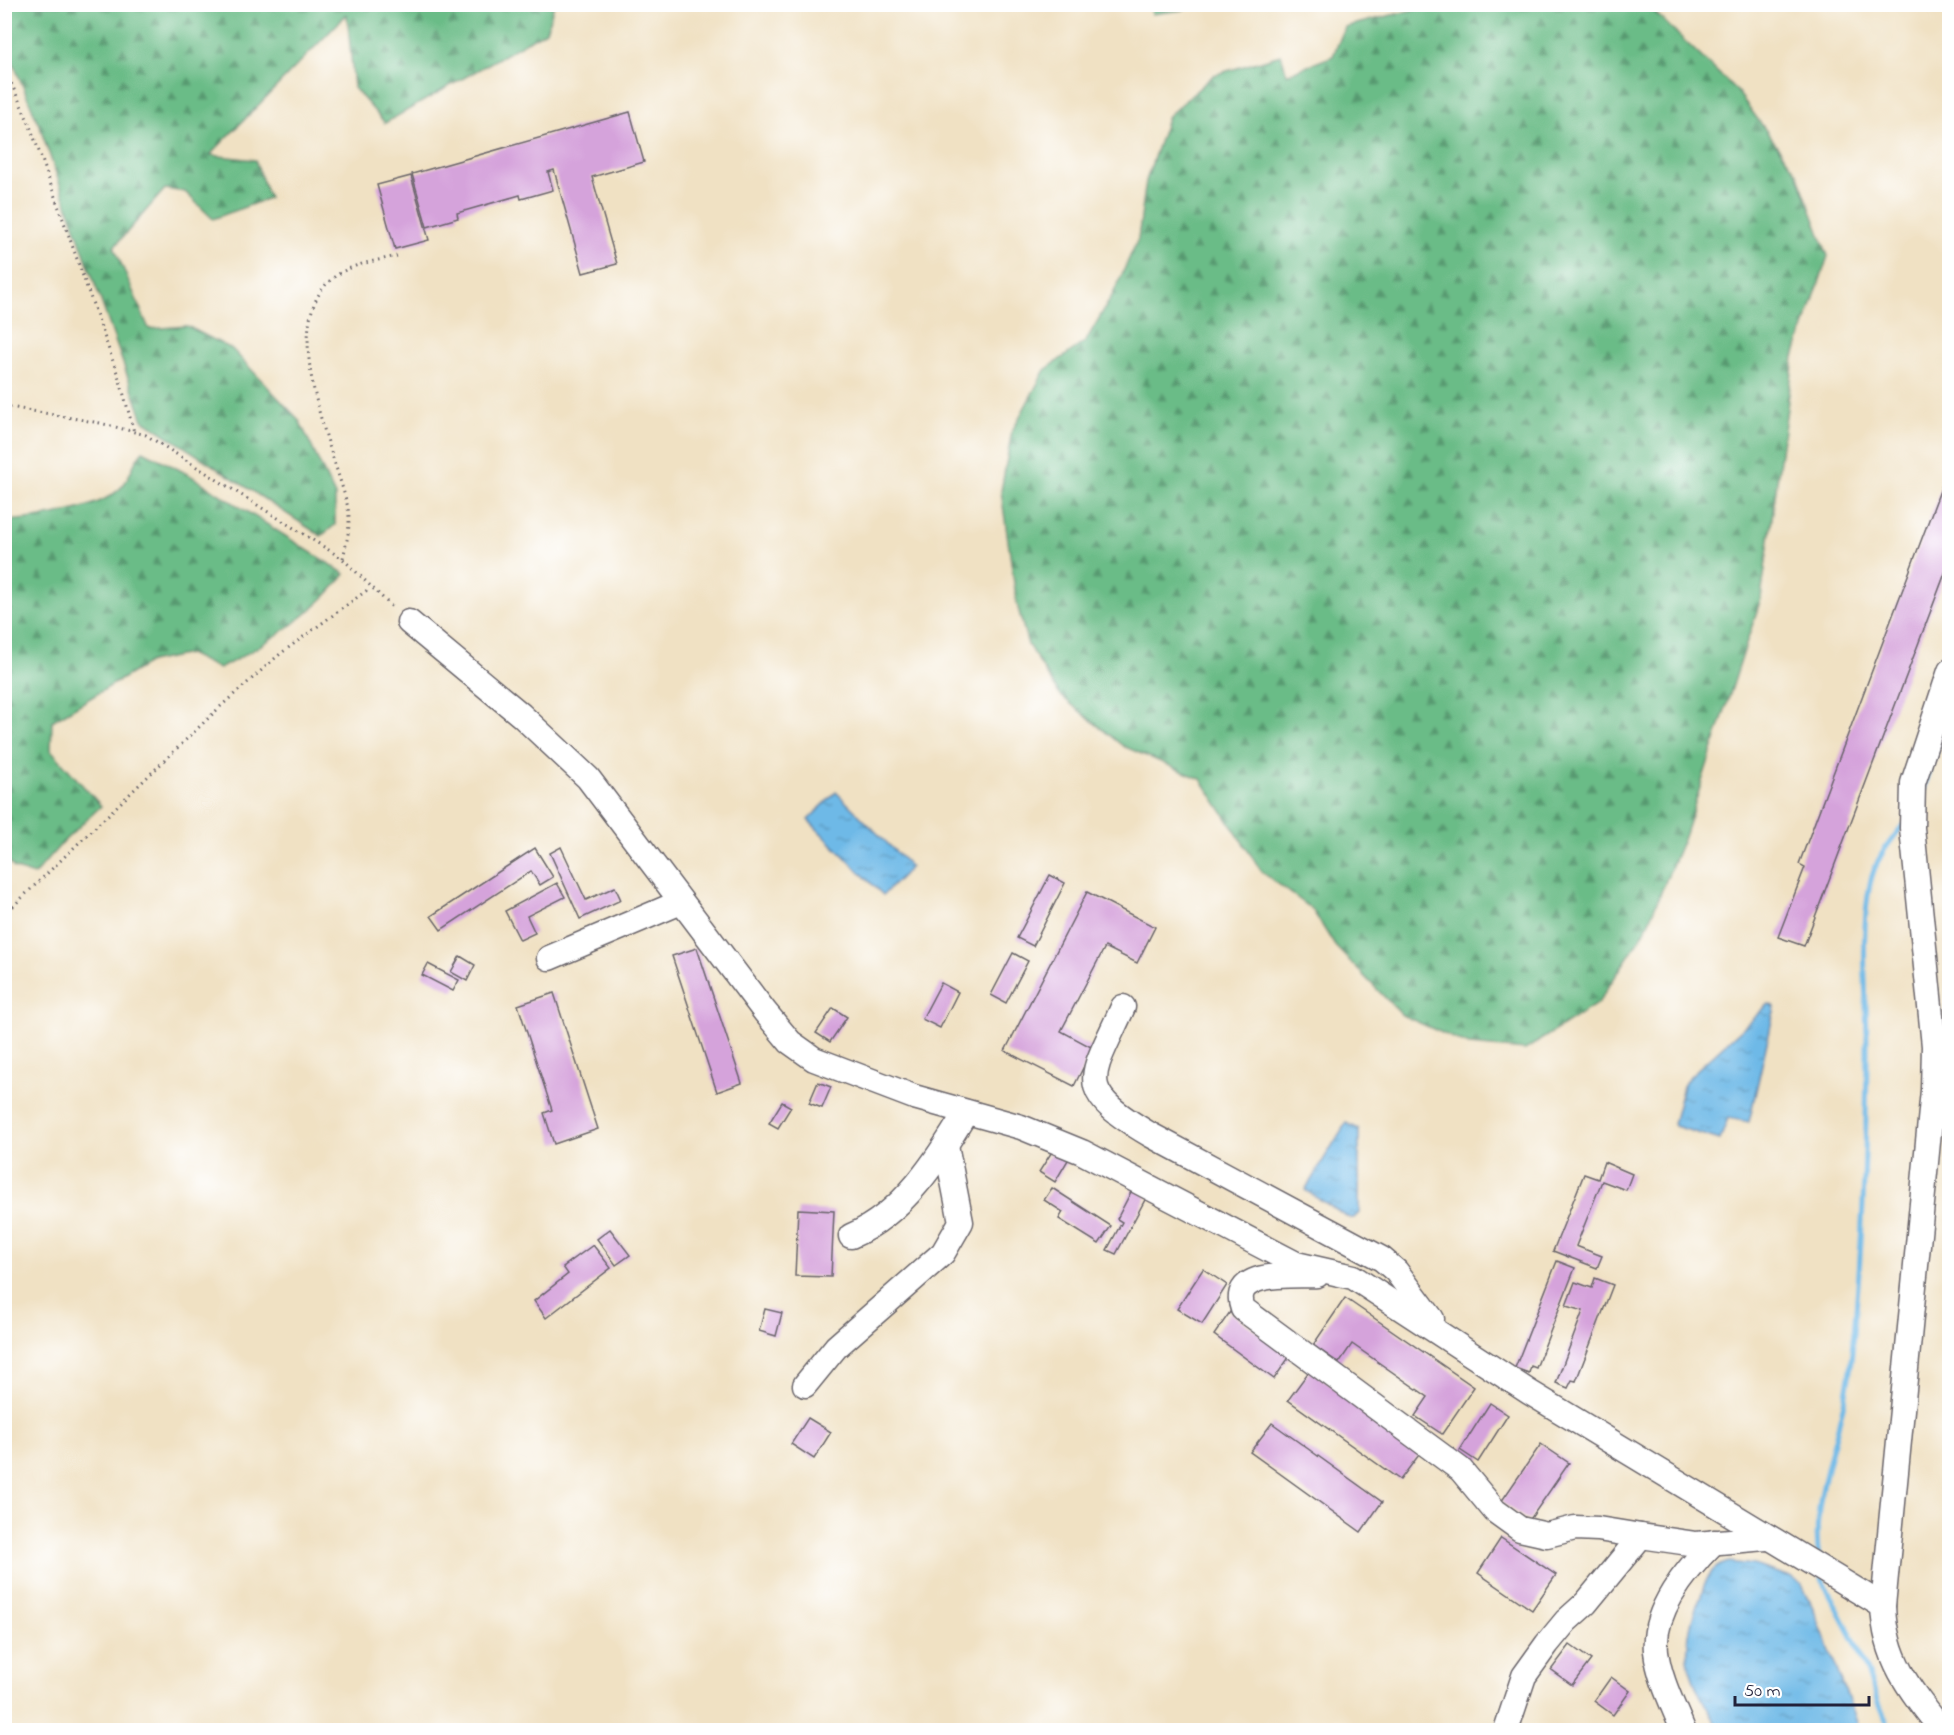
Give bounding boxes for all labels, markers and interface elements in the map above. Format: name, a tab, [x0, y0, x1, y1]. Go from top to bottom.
scale bar	[1735, 1669, 1868, 1707]
text: 50 m	[1744, 1679, 1781, 1705]

